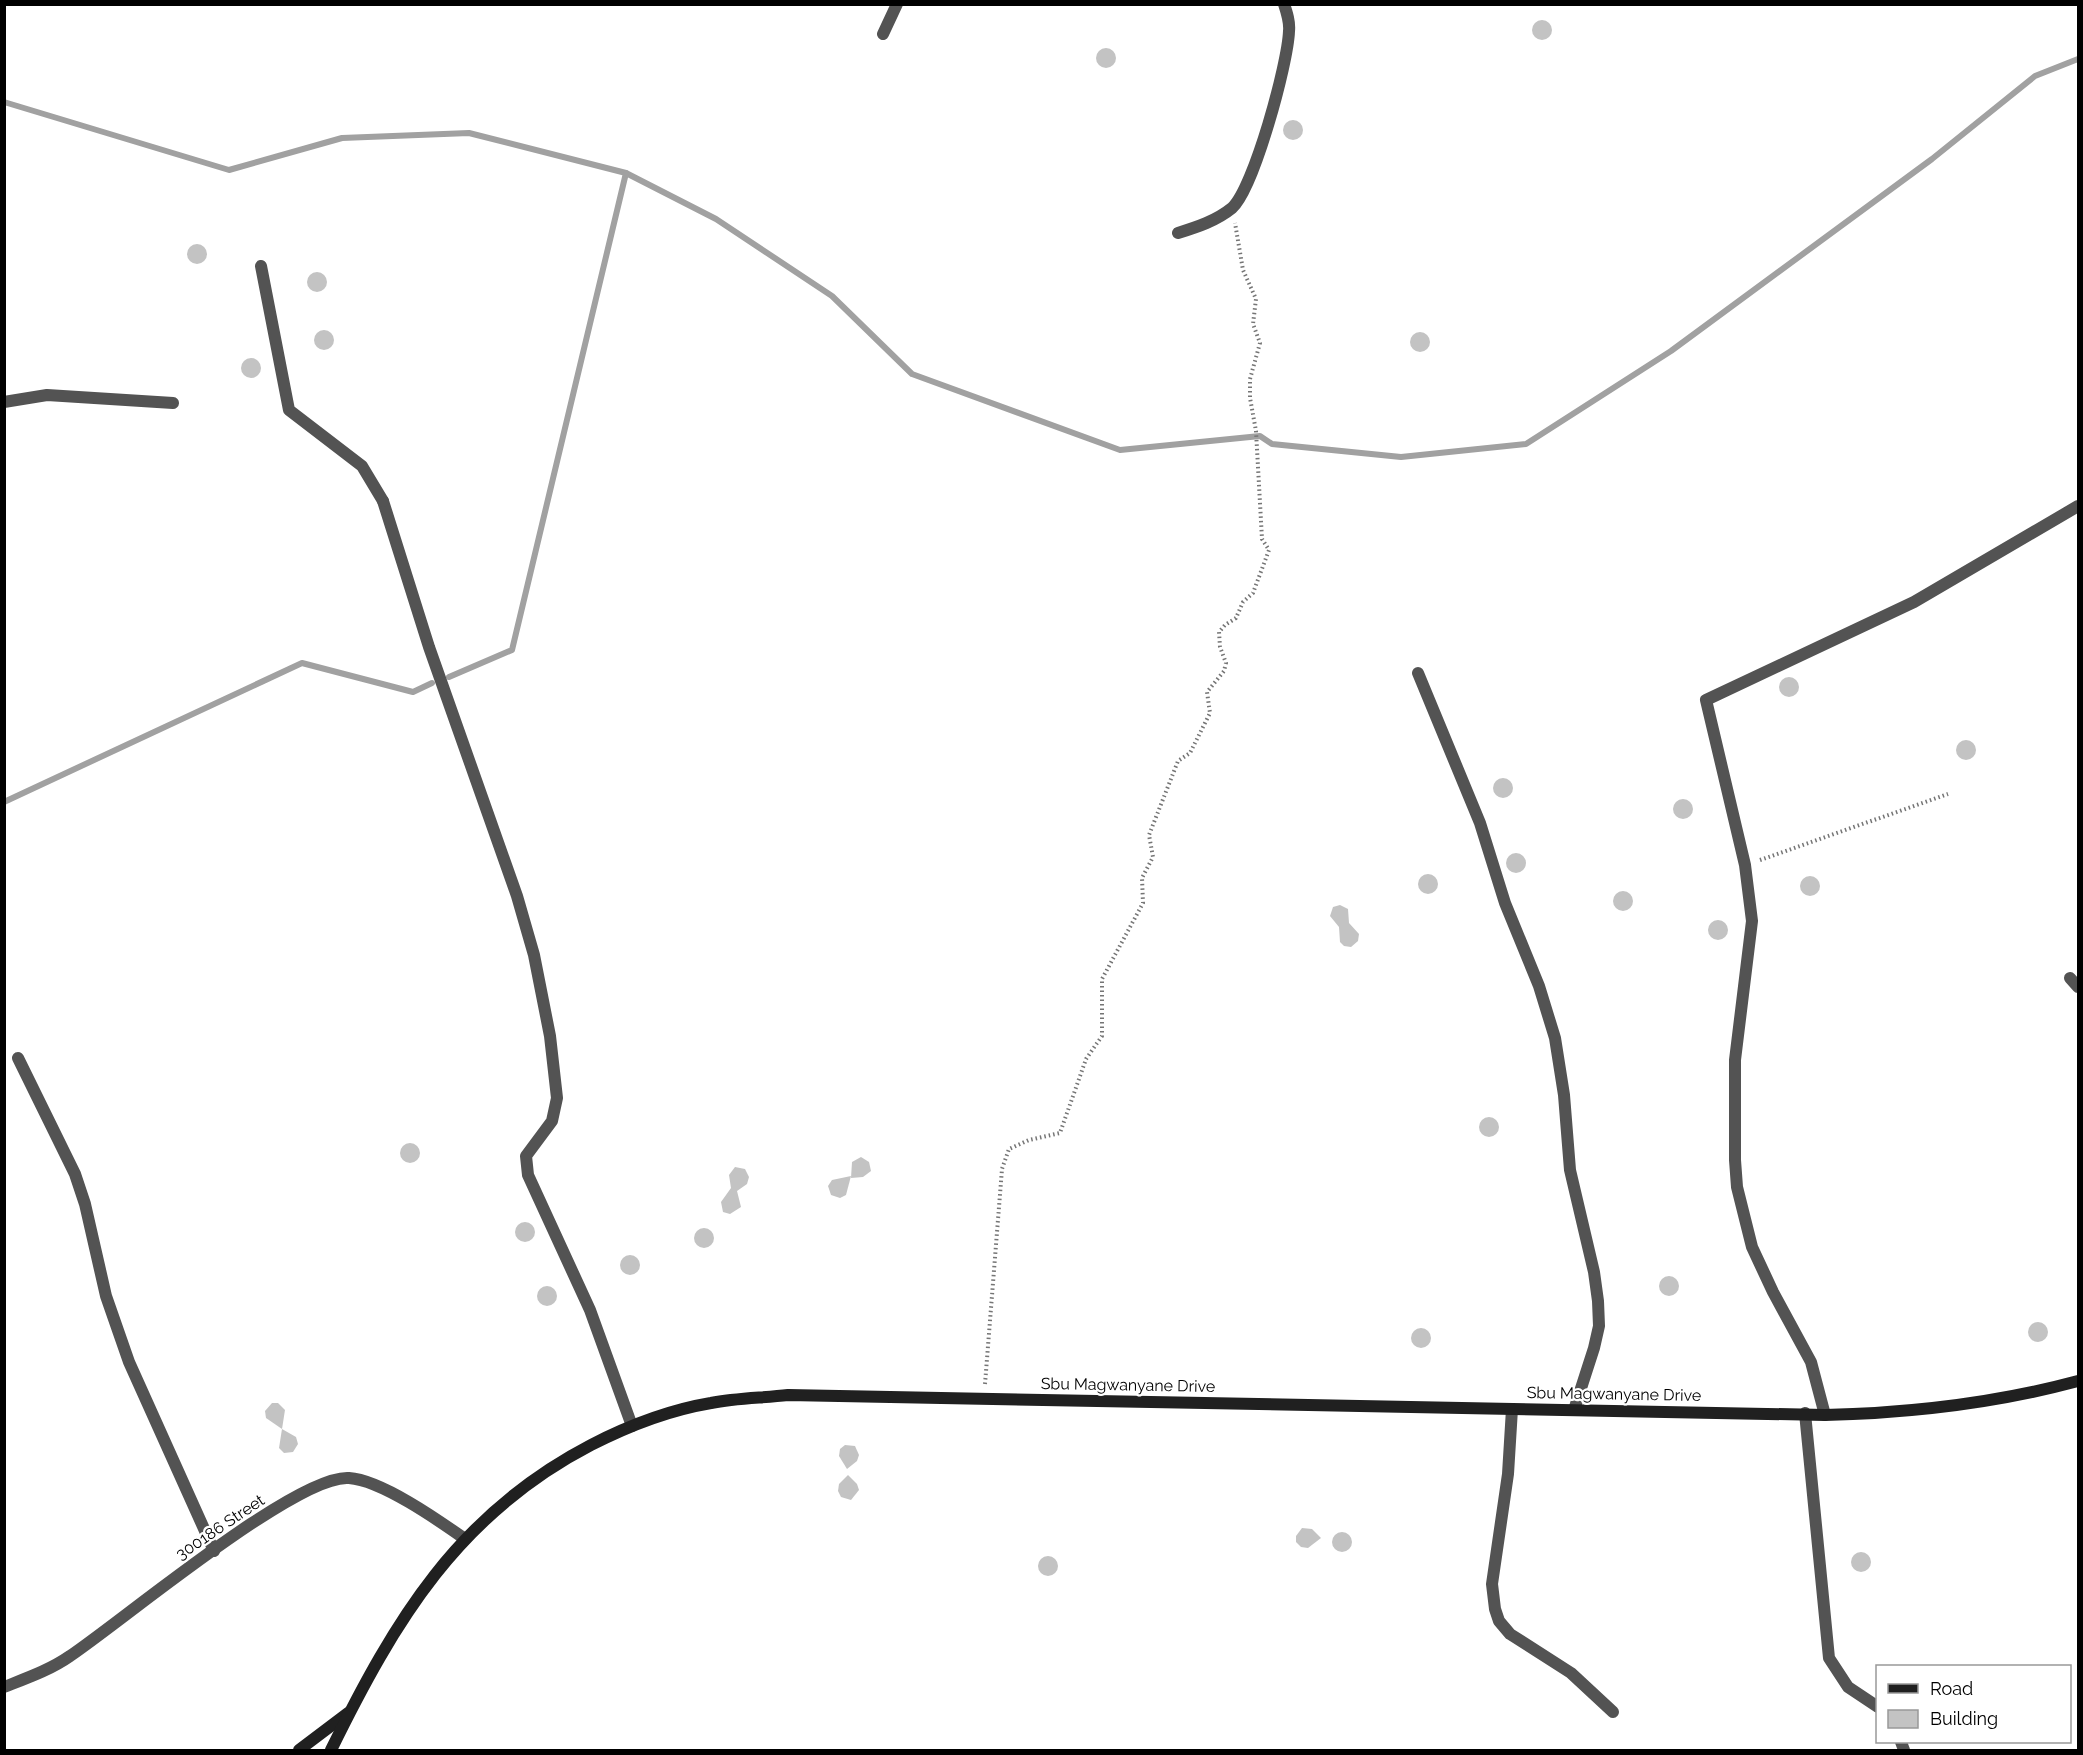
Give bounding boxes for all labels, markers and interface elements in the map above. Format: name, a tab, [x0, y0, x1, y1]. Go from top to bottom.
street label: Sbu Magwanyane Drive	[1041, 1374, 1215, 1396]
street label: Sbu Magwanyane Drive	[1527, 1383, 1701, 1405]
street label: 300186 Street	[172, 1490, 268, 1564]
legend	[1876, 1665, 2071, 1743]
text: Road	[1930, 1678, 1973, 1699]
text: Building	[1930, 1708, 1998, 1729]

